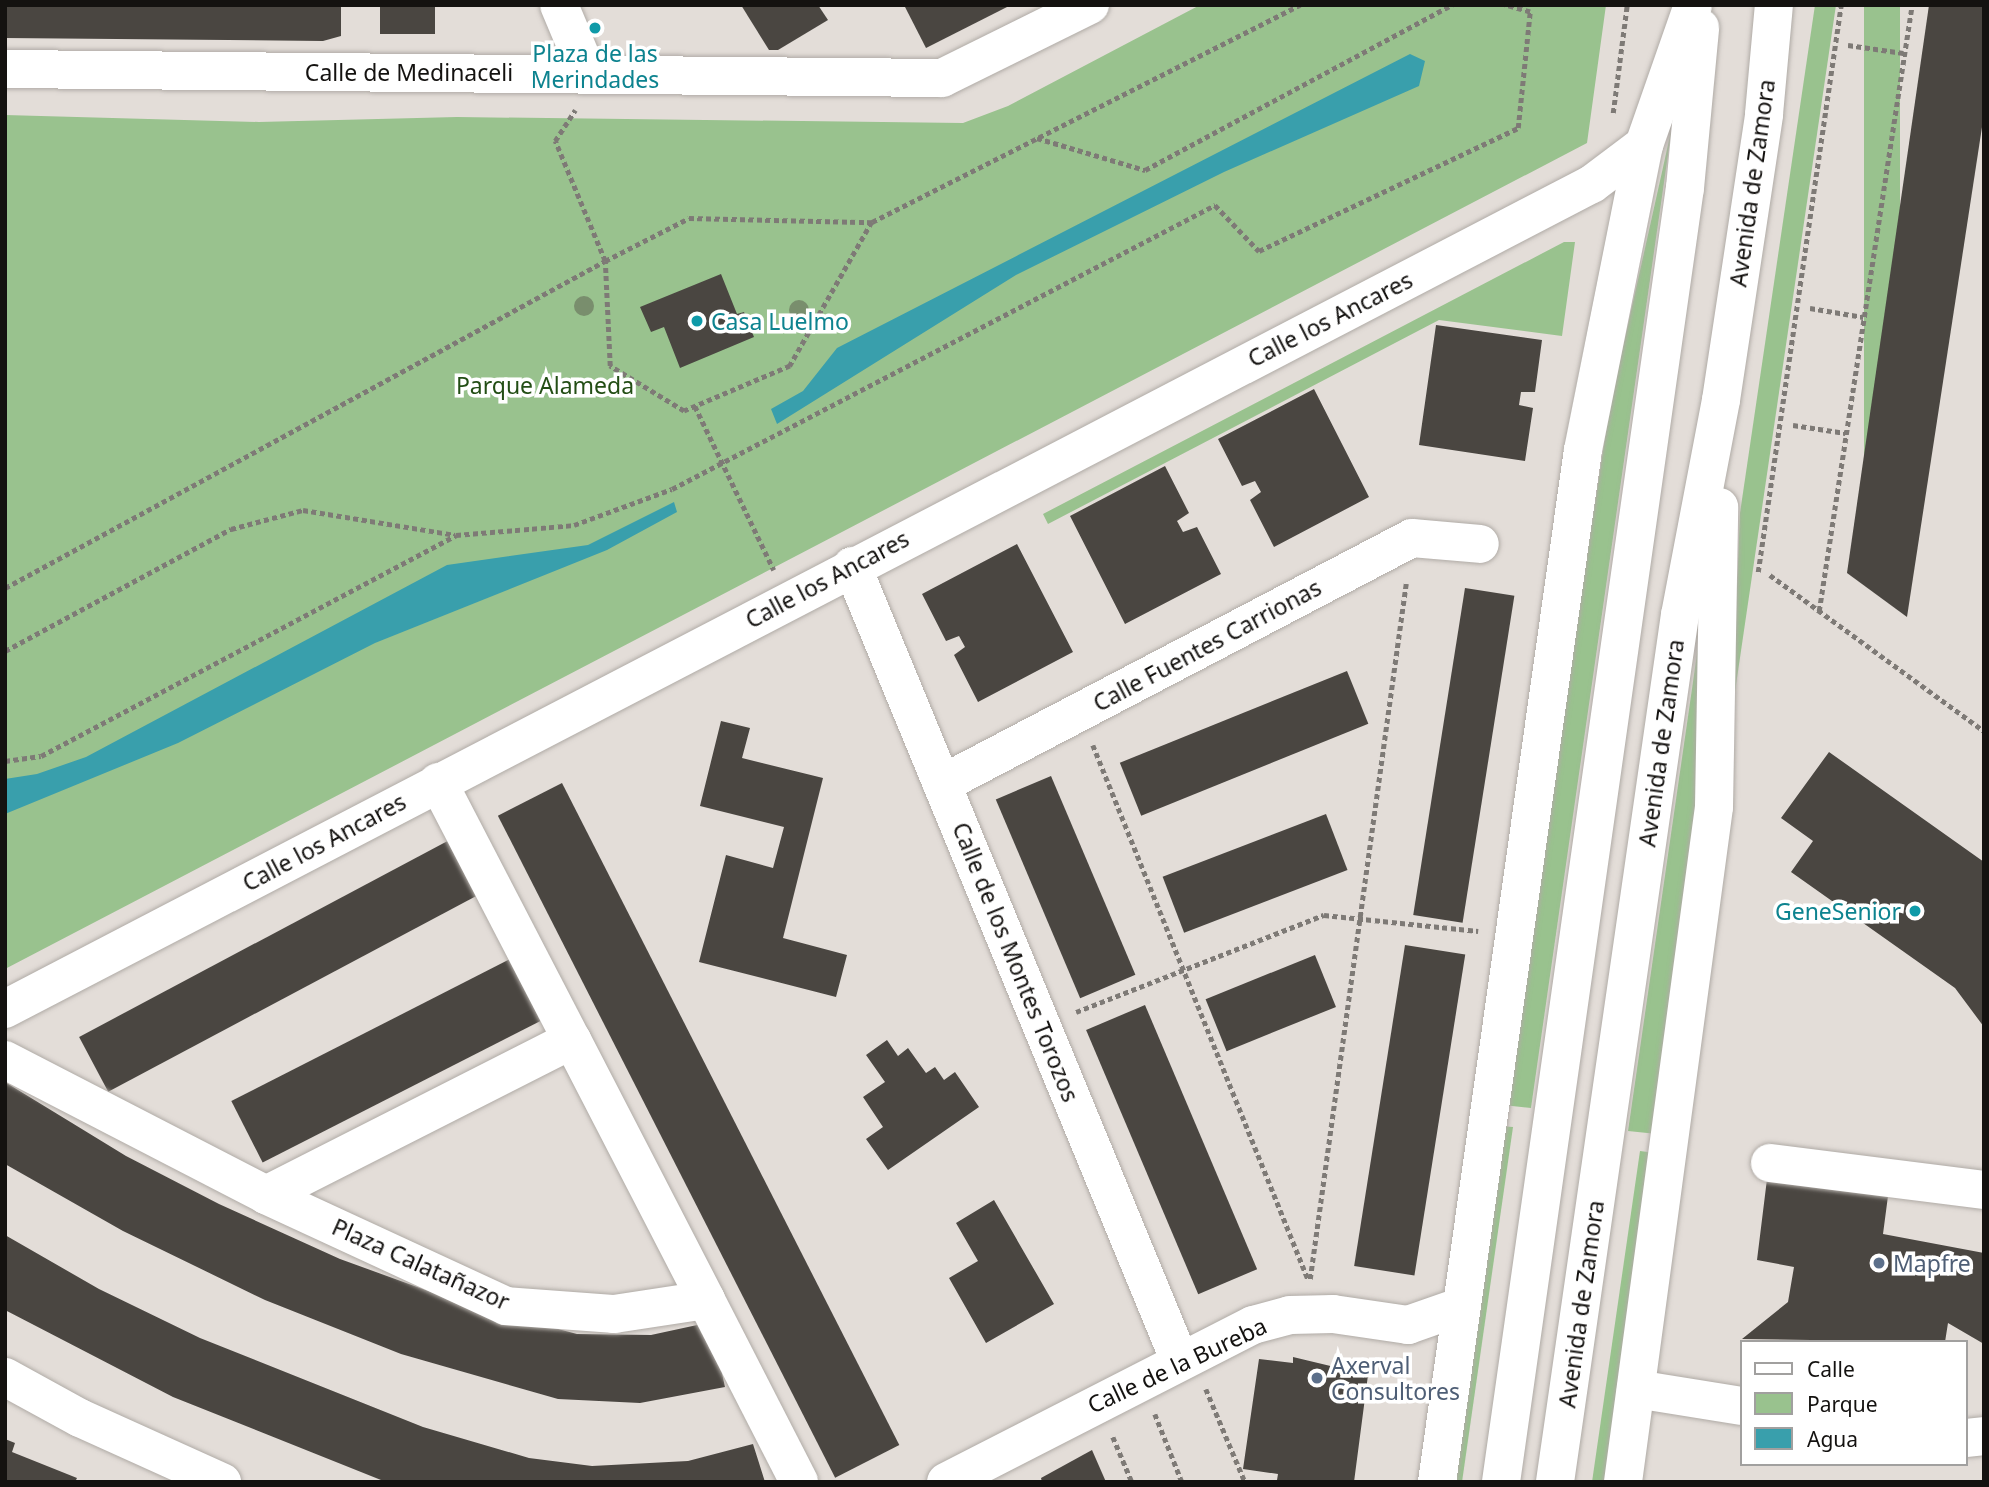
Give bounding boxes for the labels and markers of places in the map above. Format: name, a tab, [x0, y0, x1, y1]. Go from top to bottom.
marker: Plaza de las Merindades	[587, 20, 603, 36]
place label: Plaza de las Merindades	[531, 39, 659, 93]
place label: Casa Luelmo	[711, 307, 849, 335]
marker: Casa Luelmo	[689, 313, 705, 329]
place label: GeneSenior	[1775, 897, 1901, 925]
marker: GeneSenior	[1907, 903, 1923, 919]
place label: Mapfre	[1893, 1249, 1971, 1277]
marker: Mapfre	[1871, 1255, 1887, 1271]
place label: Axerval Consultores	[1331, 1351, 1460, 1405]
marker: Axerval Consultores	[1309, 1370, 1325, 1386]

